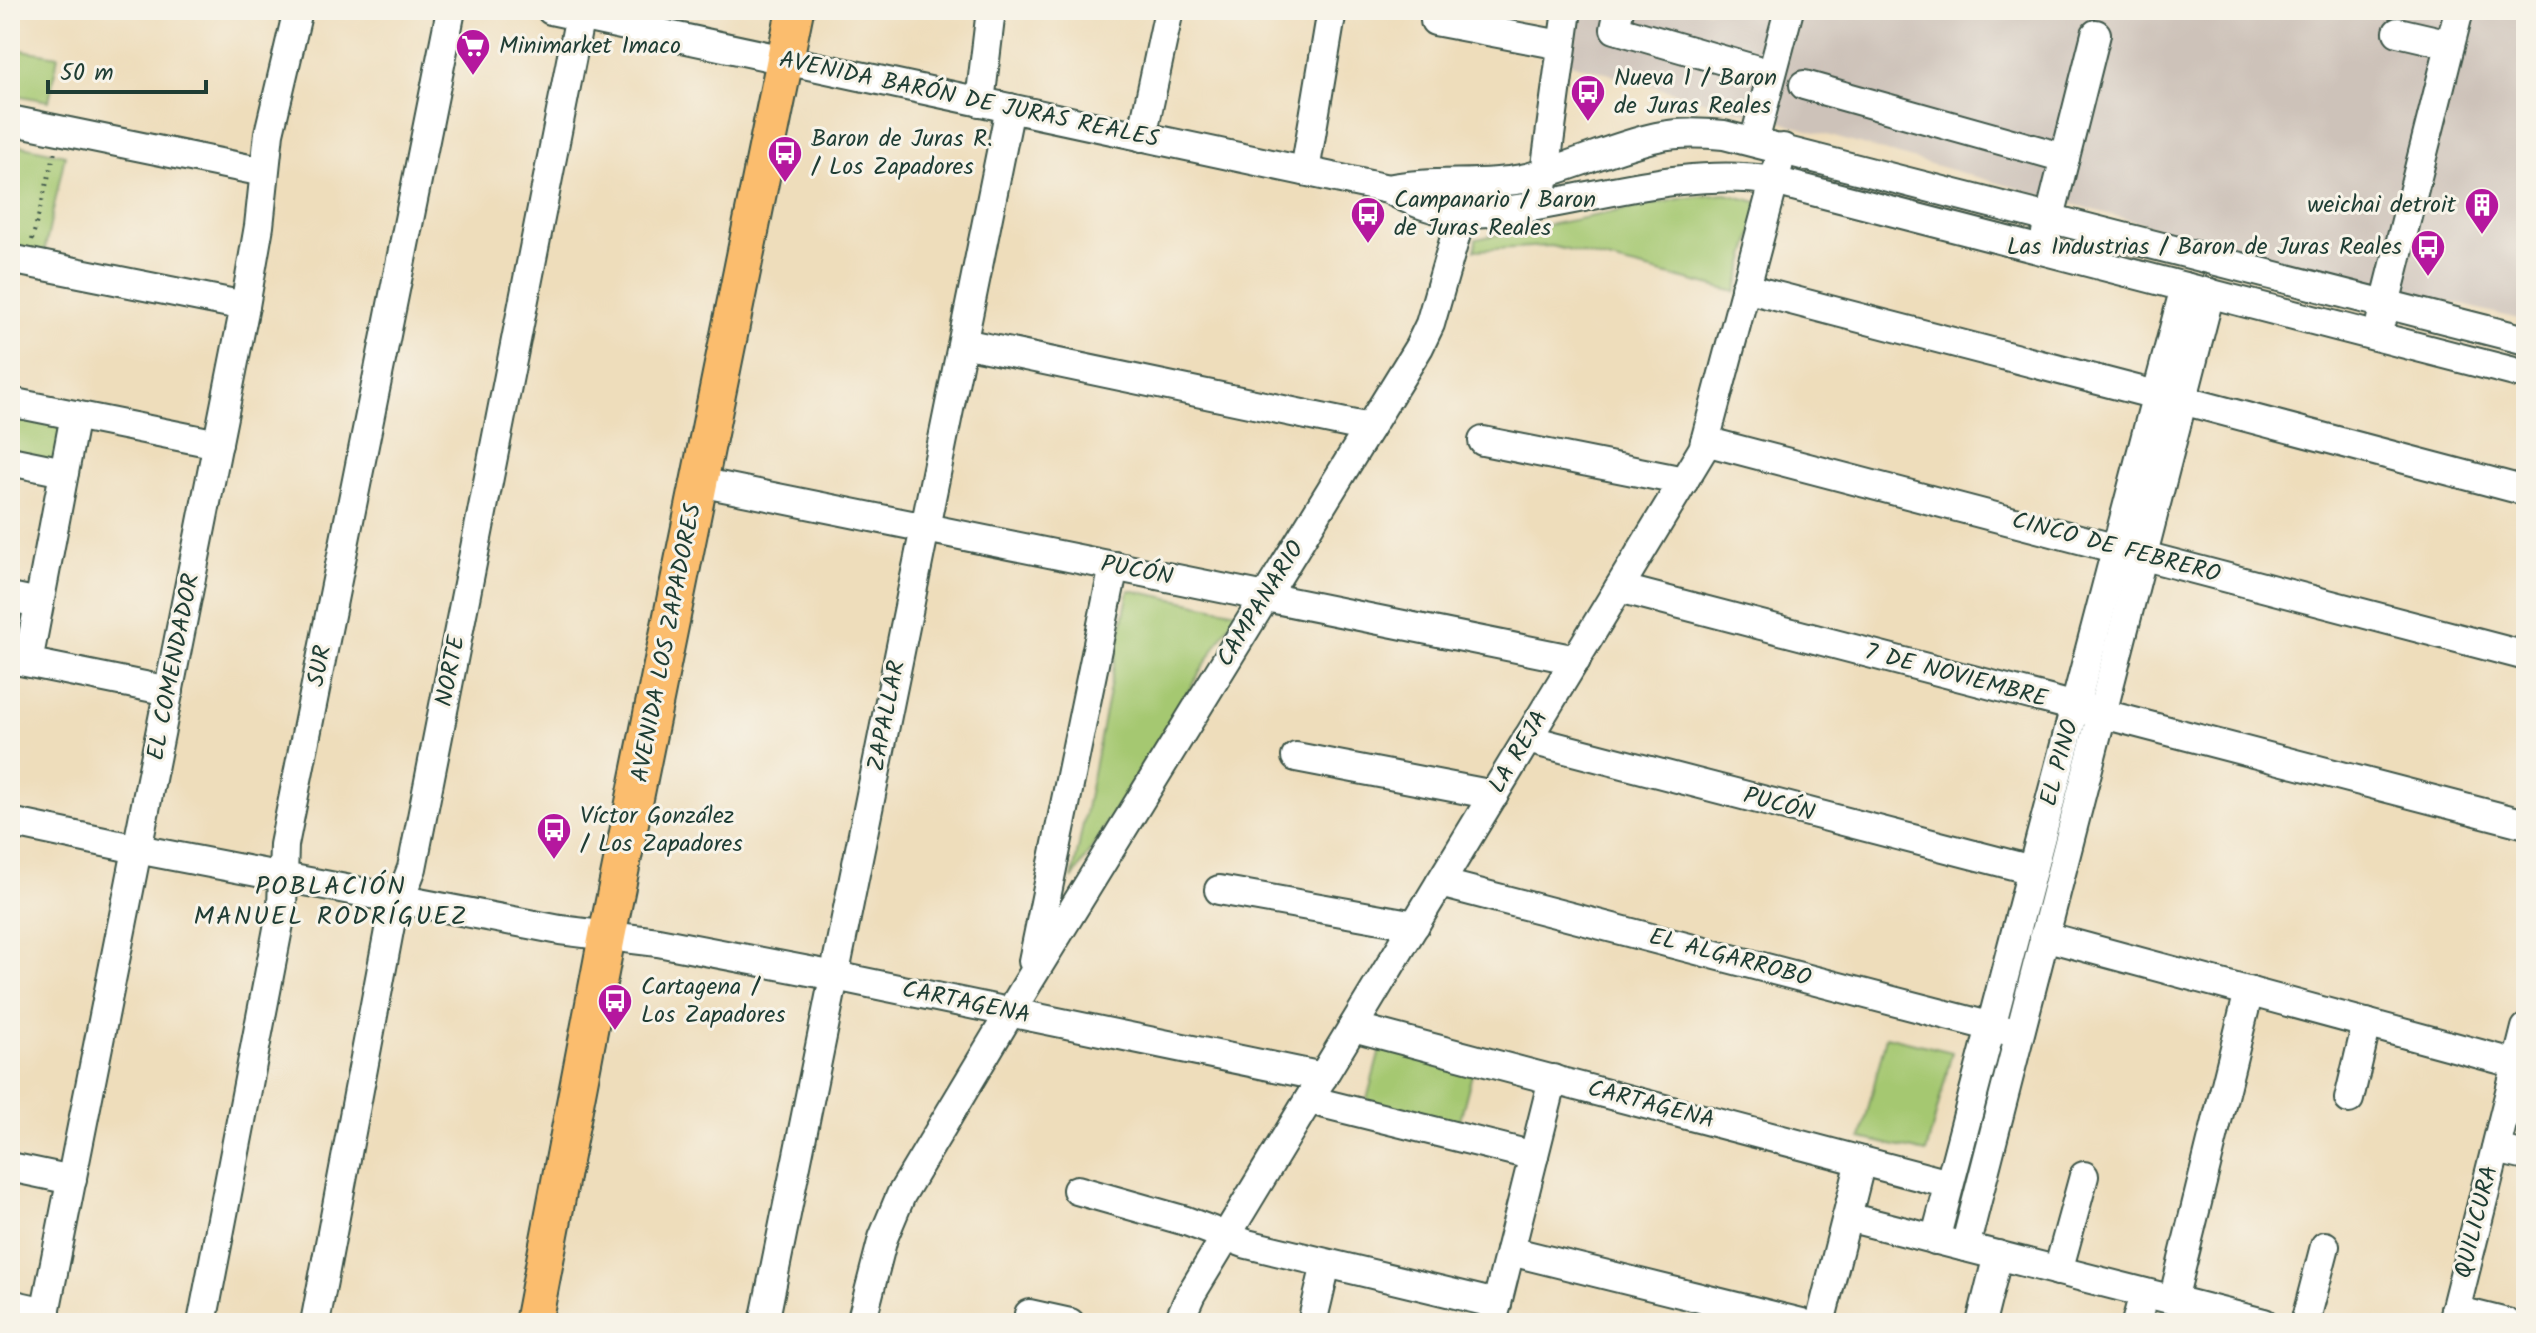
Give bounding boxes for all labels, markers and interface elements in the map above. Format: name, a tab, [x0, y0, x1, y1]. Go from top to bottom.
supermarket icon: Minimarket Imaco	[454, 27, 492, 77]
place label: Minimarket Imaco	[499, 27, 681, 66]
street label: AVENIDA BARÓN DE JURAS REALES	[775, 41, 1163, 159]
scale bar	[48, 44, 206, 94]
text: 50 m	[60, 54, 114, 93]
place label: Nueva 1 / Baron de Juras Reales	[1614, 59, 1777, 126]
bus stop icon: Nueva 1 / Baron de Juras Reales	[1569, 73, 1607, 123]
place label: Baron de Juras R. / Los Zapadores	[811, 120, 993, 187]
bus stop icon: Baron de Juras R. / Los Zapadores	[766, 134, 804, 184]
place label: Campanario / Baron de Juras Reales	[1394, 181, 1596, 248]
place label: weichai detroit	[2307, 186, 2457, 225]
building icon: weichai detroit	[2463, 186, 2501, 236]
bus stop icon: Campanario / Baron de Juras Reales	[1349, 195, 1387, 245]
place label: Las Industrias / Baron de Juras Reales	[2007, 228, 2402, 267]
bus stop icon: Las Industrias / Baron de Juras Reales	[2409, 228, 2447, 278]
street label: AVENIDA LOS ZAPADORES	[621, 500, 713, 786]
street label: CINCO DE FEBRERO	[2007, 501, 2225, 595]
street label: CAMPANARIO	[1207, 533, 1315, 675]
street label: PUCÓN	[1098, 545, 1176, 597]
street label: EL COMENDADOR	[137, 570, 211, 764]
street label: NORTE	[425, 631, 477, 710]
street label: 7 DE NOVIEMBRE	[1860, 633, 2052, 719]
street label: SUR	[297, 642, 343, 690]
street label: ZAPALLAR	[857, 657, 917, 775]
street label: LA REJA	[1479, 703, 1559, 801]
street label: EL PINO	[2030, 715, 2090, 811]
street label: PUCÓN	[1739, 777, 1819, 833]
place label: Víctor González / Los Zapadores	[580, 797, 743, 864]
bus stop icon: Víctor González / Los Zapadores	[535, 811, 573, 861]
district label: POBLACIÓN MANUEL RODRÍGUEZ	[193, 866, 469, 938]
street label: EL ALGARROBO	[1645, 918, 1816, 998]
place label: Cartagena / Los Zapadores	[641, 968, 786, 1035]
street label: CARTAGENA	[898, 970, 1034, 1036]
bus stop icon: Cartagena / Los Zapadores	[596, 982, 634, 1032]
street label: CARTAGENA	[1583, 1069, 1719, 1141]
street label: QUILICURA	[2444, 1161, 2510, 1283]

